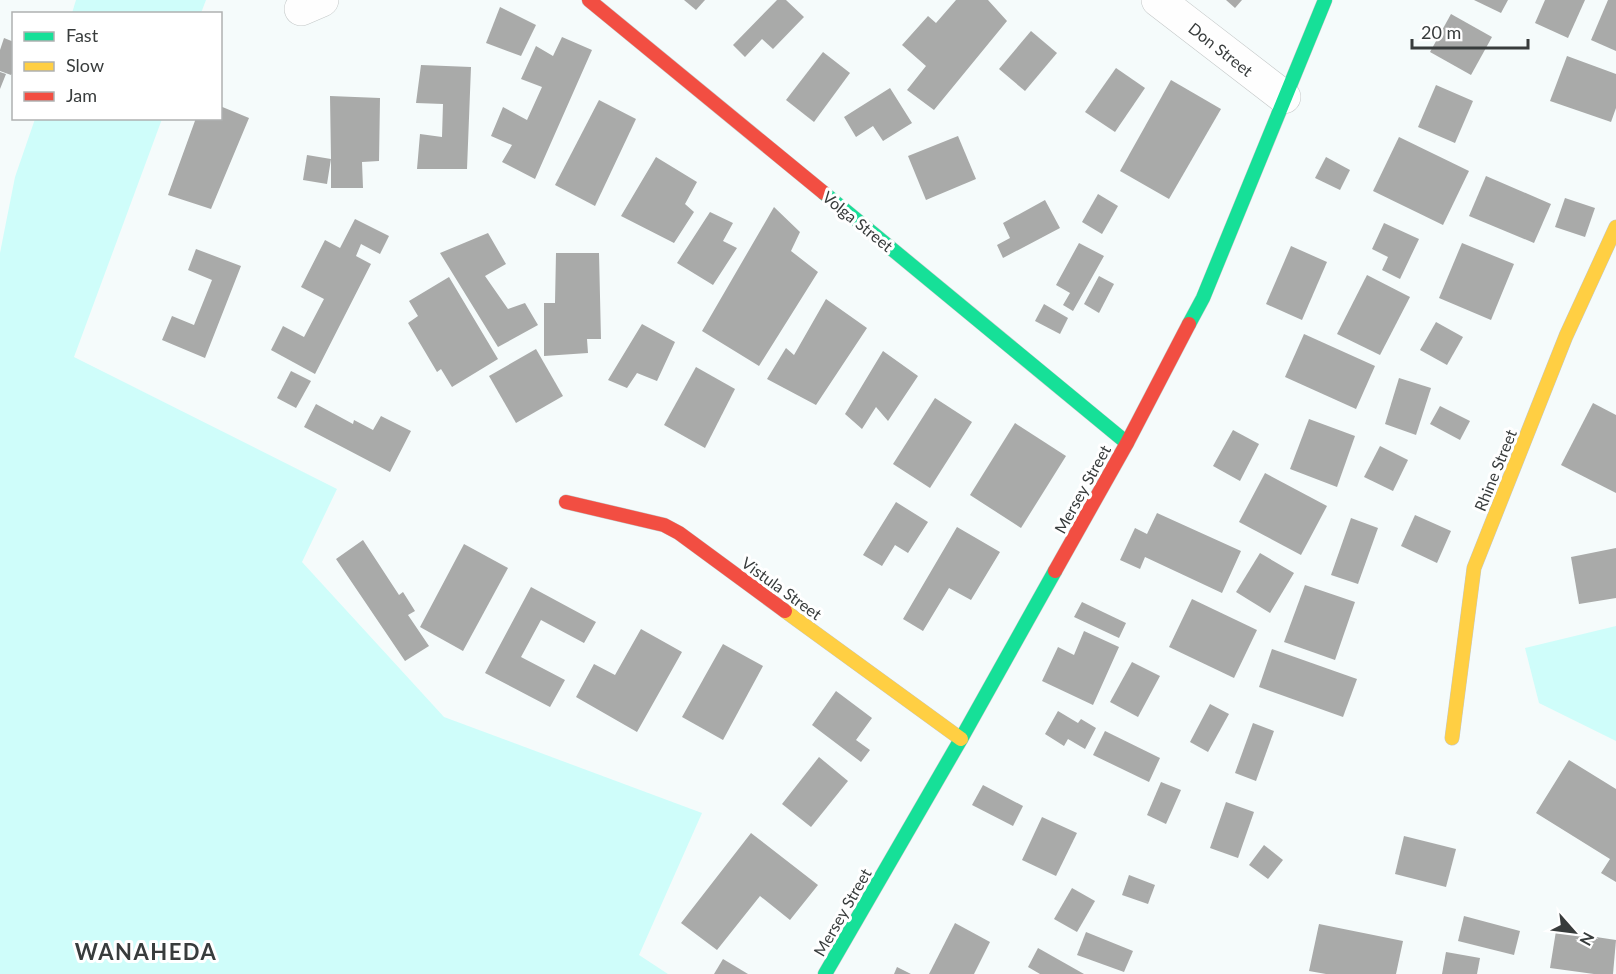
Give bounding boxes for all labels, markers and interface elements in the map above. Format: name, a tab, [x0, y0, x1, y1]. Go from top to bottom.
legend	[12, 12, 222, 120]
scale bar	[1412, 12, 1528, 50]
street label: Don Street	[1185, 18, 1257, 80]
text: 20 m	[1421, 21, 1461, 43]
text: Fast	[66, 24, 99, 46]
text: Slow	[66, 54, 104, 76]
text: Jam	[66, 84, 97, 106]
street label: Volga Street	[819, 187, 897, 255]
street label: Rhine Street	[1470, 426, 1520, 514]
street label: Mersey Street	[1050, 441, 1114, 537]
street label: Vistula Street	[738, 553, 826, 624]
street label: Mersey Street	[809, 865, 875, 959]
north arrow	[1544, 902, 1604, 962]
text: N	[1576, 929, 1599, 949]
district label: WANAHEDA	[75, 938, 217, 965]

